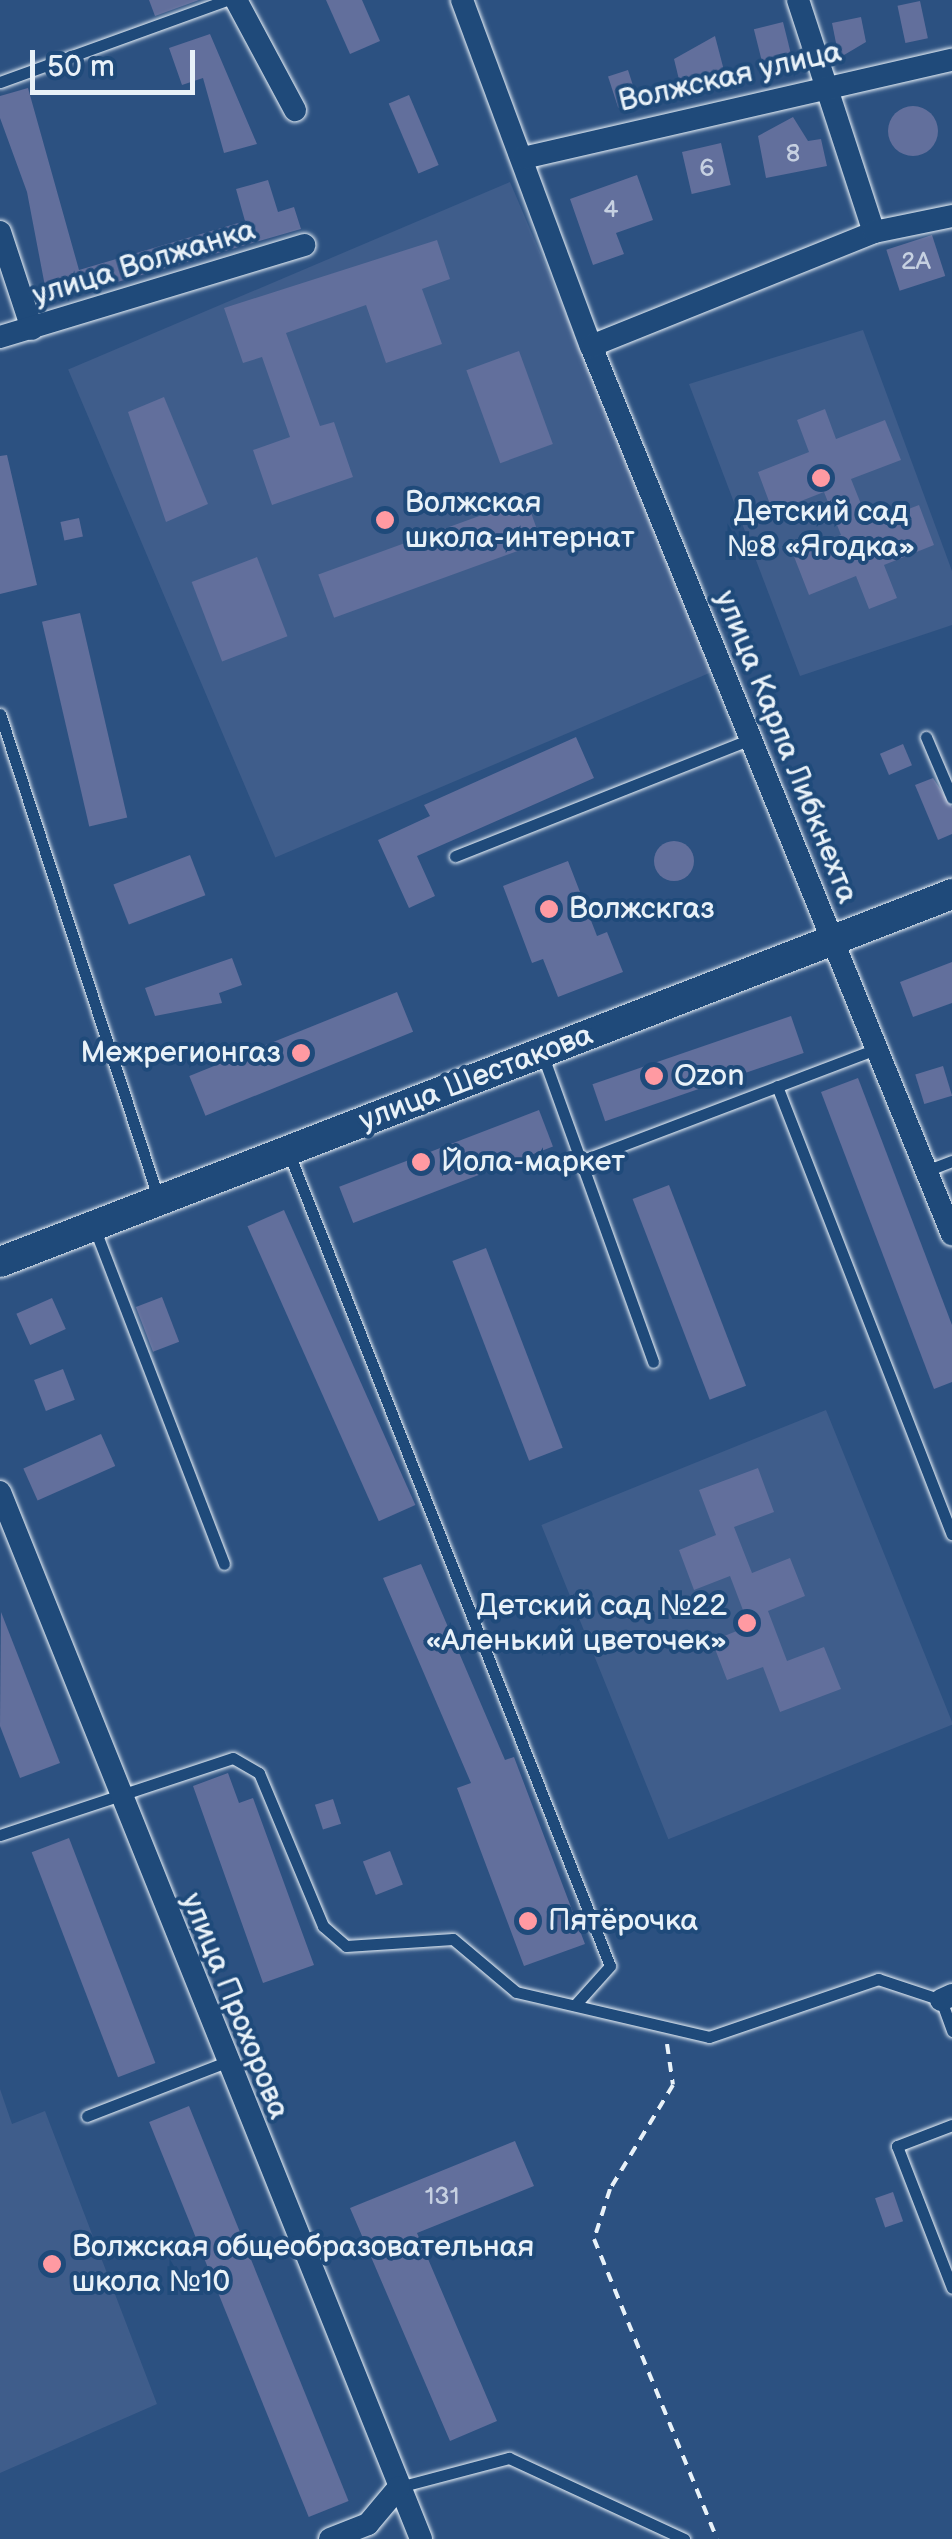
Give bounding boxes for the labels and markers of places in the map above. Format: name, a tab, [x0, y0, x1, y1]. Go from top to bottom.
marker: Детский сад №8 «Ягодка»	[810, 467, 832, 489]
place label: Волжская школа-интернат	[405, 485, 635, 556]
place label: Детский сад №8 «Ягодка»	[727, 494, 915, 564]
marker: Волжская школа-интернат	[374, 509, 396, 531]
place label: Волжскгаз	[569, 891, 715, 927]
marker: Волжскгаз	[538, 898, 560, 920]
place label: Межрегионгаз	[80, 1035, 281, 1071]
marker: Межрегионгаз	[290, 1042, 312, 1064]
place label: Ozon	[674, 1058, 744, 1094]
marker: Ozon	[643, 1065, 665, 1087]
place label: Йола-маркет	[441, 1144, 625, 1180]
marker: Йола-маркет	[410, 1151, 432, 1173]
place label: Детский сад №22 «Аленький цветочек»	[426, 1588, 727, 1658]
marker: Детский сад №22 «Аленький цветочек»	[736, 1612, 758, 1634]
place label: Пятёрочка	[548, 1903, 698, 1939]
marker: Пятёрочка	[517, 1910, 539, 1932]
place label: Волжская общеобразовательная школа №10	[72, 2229, 534, 2300]
marker: Волжская общеобразовательная школа №10	[41, 2253, 63, 2275]

